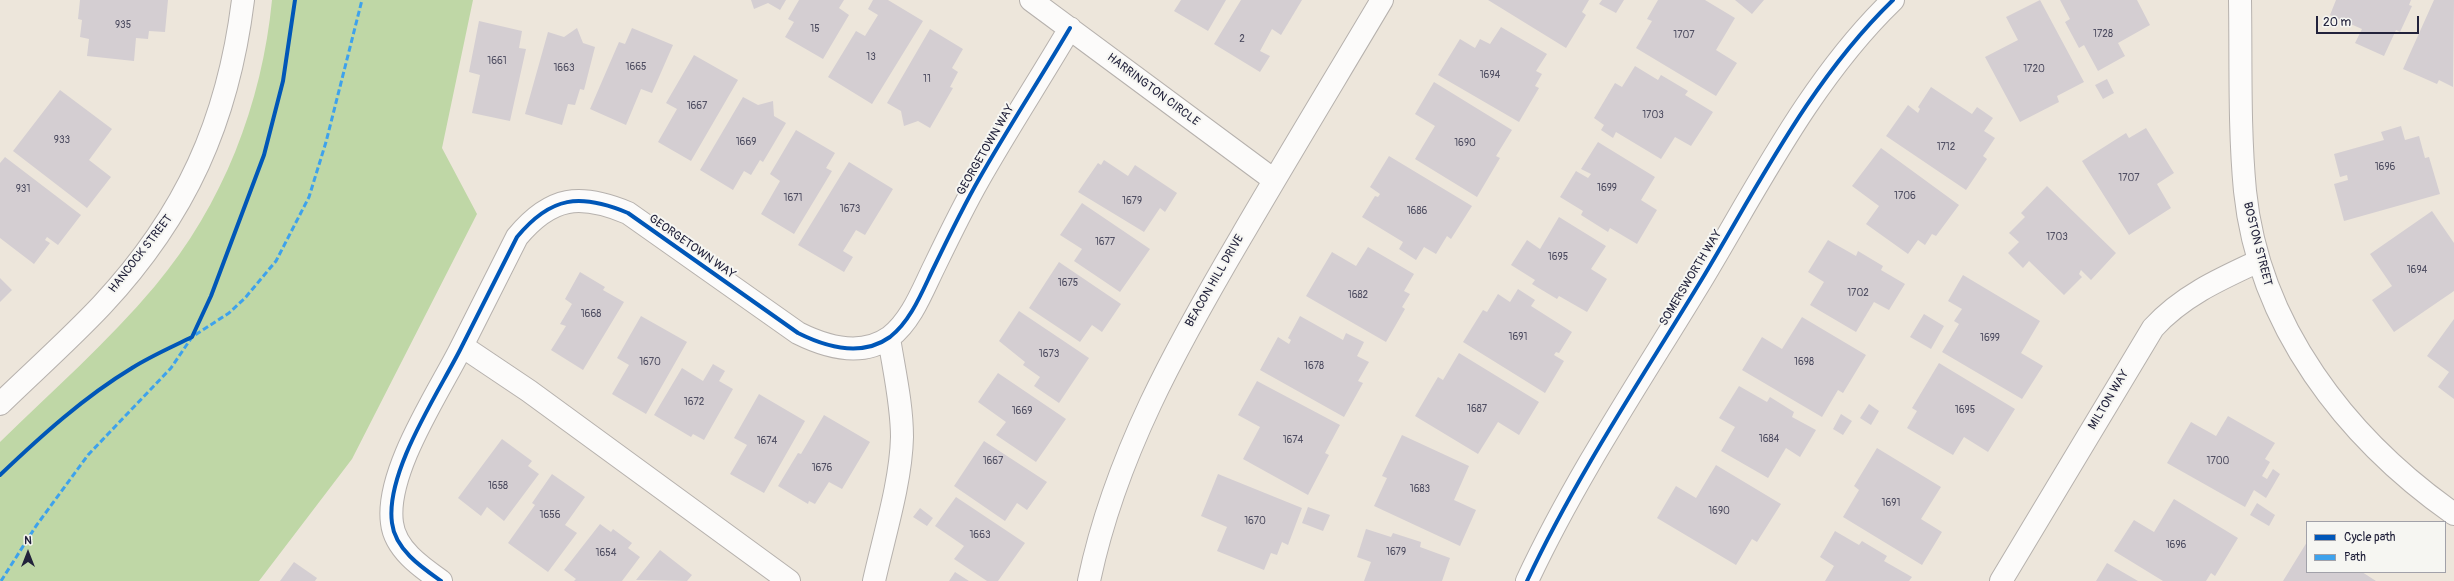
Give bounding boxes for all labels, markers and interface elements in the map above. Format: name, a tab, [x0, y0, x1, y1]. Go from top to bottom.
scale bar	[2318, 8, 2421, 34]
text: 20 m	[2323, 15, 2351, 30]
house number: 935	[115, 19, 131, 31]
house number: 15	[810, 23, 820, 35]
house number: 1728	[2093, 28, 2113, 40]
house number: 1707	[1673, 29, 1695, 41]
house number: 2	[1239, 33, 1245, 45]
house number: 13	[866, 51, 876, 63]
street label: HARRINGTON CIRCLE	[1104, 51, 1202, 129]
house number: 1661	[487, 55, 507, 67]
house number: 1665	[626, 61, 646, 73]
house number: 1663	[553, 62, 575, 74]
house number: 1720	[2023, 63, 2045, 75]
house number: 1694	[1480, 69, 1500, 81]
house number: 11	[923, 73, 931, 85]
house number: 1667	[687, 100, 707, 112]
street label: GEORGETOWN WAY	[954, 102, 1018, 198]
house number: 1703	[1642, 109, 1664, 121]
house number: 933	[54, 134, 70, 146]
house number: 1669	[736, 136, 756, 148]
house number: 1690	[1454, 137, 1476, 149]
house number: 1712	[1937, 141, 1955, 153]
house number: 1696	[2375, 161, 2395, 173]
house number: 1707	[2118, 172, 2140, 184]
house number: 1699	[1597, 182, 1617, 194]
house number: 931	[16, 183, 30, 195]
house number: 1706	[1894, 190, 1916, 202]
house number: 1671	[784, 192, 802, 204]
house number: 1679	[1122, 195, 1142, 207]
street label: BOSTON STREET	[2240, 200, 2274, 288]
house number: 1673	[840, 203, 860, 215]
house number: 1686	[1407, 205, 1427, 217]
street label: HANCOCK STREET	[106, 212, 176, 296]
street label: GEORGETOWN WAY	[646, 212, 738, 282]
street label: SOMERSWORTH WAY	[1657, 227, 1725, 329]
house number: 1703	[2046, 231, 2068, 243]
street label: BEACON HILL DRIVE	[1183, 232, 1247, 330]
house number: 1677	[1095, 236, 1115, 248]
house number: 1695	[1548, 251, 1568, 263]
house number: 1694	[2407, 264, 2427, 276]
house number: 1675	[1058, 277, 1078, 289]
house number: 1702	[1847, 287, 1869, 299]
house number: 1682	[1348, 289, 1368, 301]
house number: 1668	[581, 308, 601, 320]
house number: 1691	[1509, 331, 1527, 343]
house number: 1699	[1980, 332, 2000, 344]
house number: 1673	[1039, 348, 1059, 360]
house number: 1670	[639, 356, 661, 368]
house number: 1698	[1794, 356, 1814, 368]
house number: 1678	[1304, 360, 1324, 372]
street label: MILTON WAY	[2086, 368, 2132, 432]
house number: 1672	[684, 396, 704, 408]
house number: 1687	[1467, 403, 1487, 415]
house number: 1695	[1955, 404, 1975, 416]
house number: 1669	[1012, 405, 1032, 417]
house number: 1684	[1759, 433, 1779, 445]
house number: 1674	[1283, 434, 1303, 446]
house number: 1674	[757, 435, 777, 447]
house number: 1667	[983, 455, 1003, 467]
house number: 1700	[2207, 455, 2229, 467]
house number: 1676	[812, 462, 832, 474]
house number: 1658	[488, 480, 508, 492]
house number: 1683	[1410, 483, 1430, 495]
house number: 1691	[1882, 497, 1900, 509]
house number: 1690	[1708, 505, 1730, 517]
house number: 1656	[540, 509, 560, 521]
house number: 1670	[1244, 515, 1266, 527]
legend	[2306, 521, 2446, 573]
house number: 1663	[969, 529, 991, 541]
text: Cycle path	[2344, 530, 2395, 545]
north arrow	[8, 533, 48, 573]
text: N	[24, 534, 32, 547]
house number: 1696	[2166, 539, 2186, 551]
house number: 1679	[1386, 546, 1406, 558]
house number: 1654	[596, 547, 616, 559]
text: Path	[2344, 550, 2366, 565]

